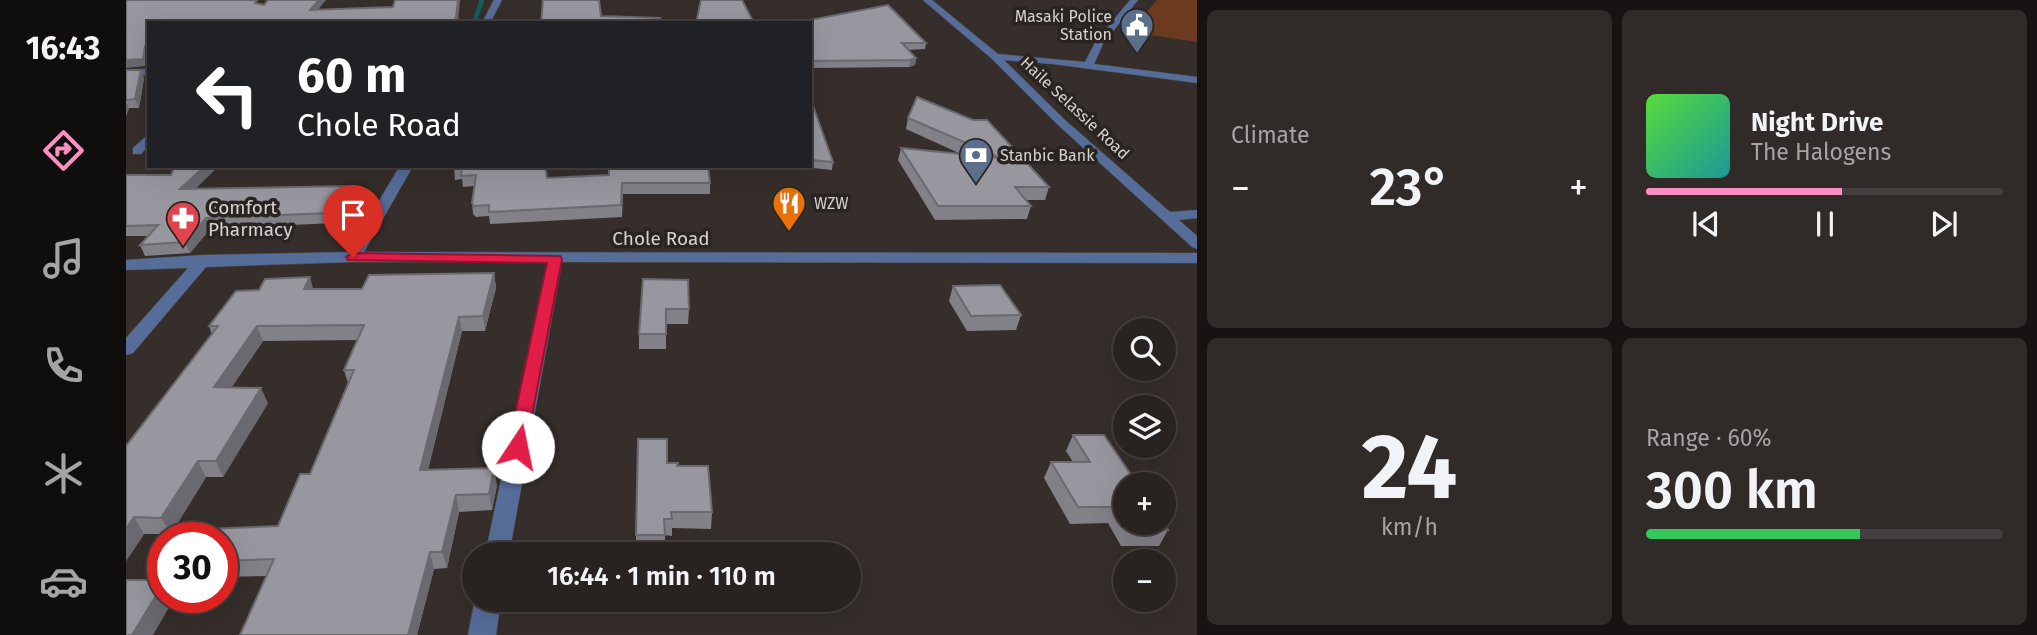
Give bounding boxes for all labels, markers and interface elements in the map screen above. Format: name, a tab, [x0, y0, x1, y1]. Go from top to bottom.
public building icon: Masaki Police Station	[1118, 6, 1156, 55]
place label: Masaki Police Station	[1015, 7, 1112, 44]
text: 16:43	[26, 29, 100, 67]
text: 60 m	[297, 46, 406, 105]
icon: left	[182, 49, 273, 140]
street label: Haile Selassie Road	[1017, 53, 1133, 163]
text: Chole Road	[297, 106, 461, 144]
text: Night Drive	[1751, 107, 1883, 138]
text: Climate	[1231, 121, 1310, 149]
icon: directions	[39, 126, 88, 175]
bank icon: Stanbic Bank	[957, 136, 995, 185]
text: The Halogens	[1751, 138, 1891, 166]
place label: Stanbic Bank	[1000, 146, 1095, 165]
text: 23°	[1369, 156, 1450, 219]
text: −	[1231, 165, 1250, 211]
text: +	[1569, 165, 1588, 211]
restaurant icon: WZW	[770, 184, 808, 233]
pin	[323, 185, 383, 257]
place label: WZW	[814, 194, 848, 213]
place label: Comfort Pharmacy	[208, 196, 293, 241]
icon: arrive	[334, 196, 372, 234]
pharmacy icon: Comfort Pharmacy	[164, 199, 202, 248]
icon: previous	[1687, 205, 1725, 243]
icon: pause	[1806, 205, 1844, 243]
icon: next	[1925, 205, 1963, 243]
street label: Chole Road	[612, 227, 710, 250]
icon: music	[39, 234, 88, 283]
map controls	[1113, 318, 1176, 612]
button: search	[1113, 318, 1176, 381]
icon: phone	[39, 341, 88, 390]
button: layers	[1113, 395, 1176, 458]
position arrow	[481, 410, 555, 484]
text: 24	[1362, 413, 1457, 522]
text: Range · 60%	[1646, 424, 1772, 452]
icon: climate	[39, 449, 88, 498]
text: 300 km	[1646, 459, 1818, 522]
button: +	[1113, 472, 1176, 535]
text: km/h	[1381, 513, 1438, 541]
speed limit sign: 30	[147, 522, 238, 613]
button: −	[1113, 549, 1176, 612]
icon: car	[39, 557, 88, 606]
text: 16:44 · 1 min · 110 m	[547, 561, 776, 592]

